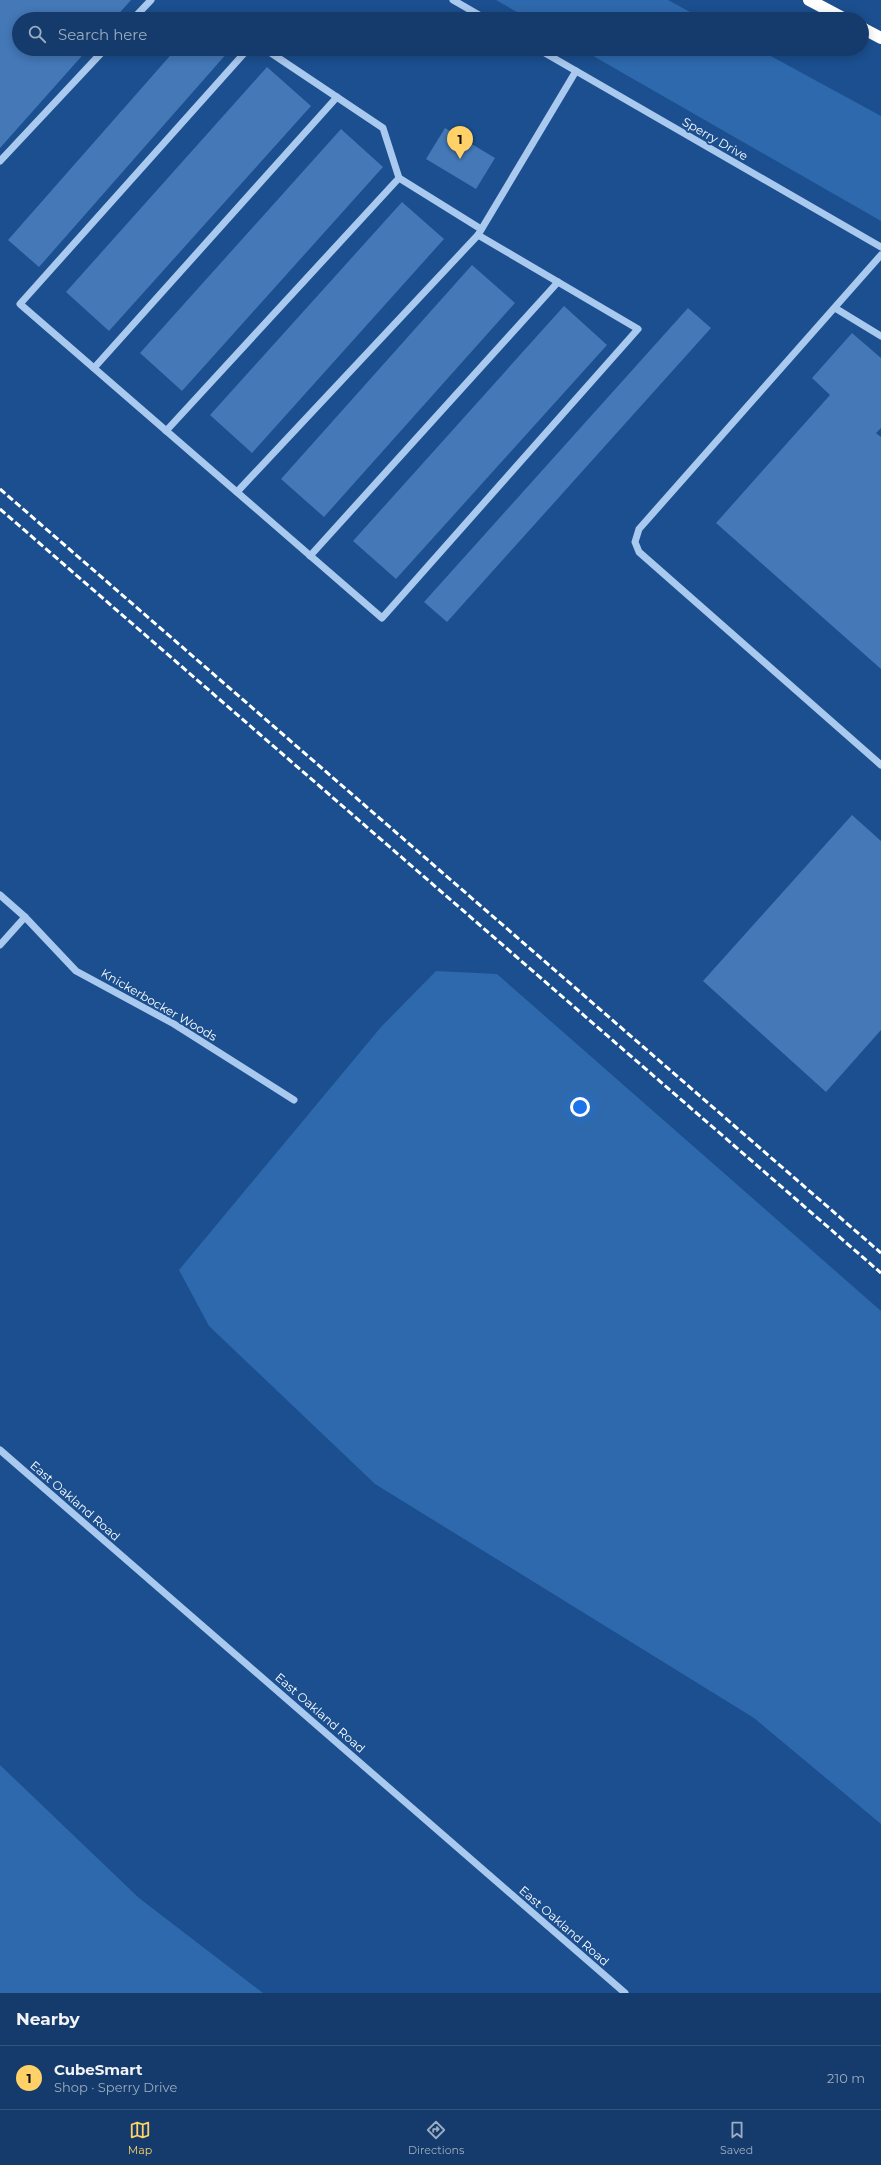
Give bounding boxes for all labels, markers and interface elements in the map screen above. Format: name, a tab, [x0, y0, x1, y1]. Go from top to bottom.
search box	[12, 12, 869, 56]
icon: search	[26, 23, 48, 45]
text: Search here	[58, 25, 147, 44]
street label: Sperry Drive	[680, 114, 751, 163]
pin: 1	[447, 126, 473, 159]
street label: Knickerbocker Woods	[99, 965, 220, 1044]
your location	[570, 1097, 590, 1117]
street label: East Oakland Road	[27, 1457, 123, 1544]
street label: East Oakland Road	[272, 1669, 368, 1756]
street label: East Oakland Road	[516, 1882, 612, 1969]
text: Nearby	[16, 2009, 80, 2029]
text: CubeSmart	[54, 2060, 143, 2079]
text: 1	[26, 2070, 32, 2086]
text: 210 m	[827, 2070, 865, 2086]
text: Shop · Sperry Drive	[54, 2079, 177, 2095]
tab: Map	[128, 2119, 152, 2157]
tab: Directions	[408, 2119, 464, 2157]
tab: Saved	[720, 2119, 753, 2157]

